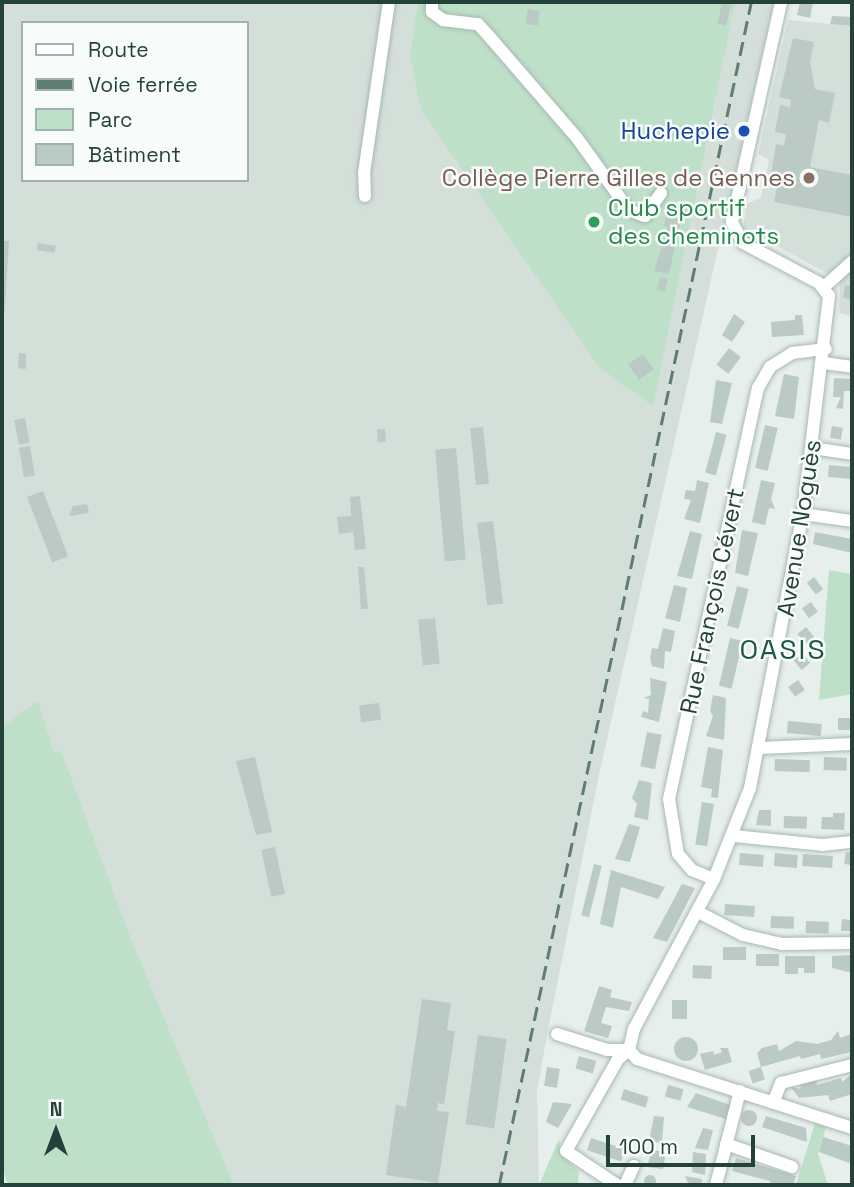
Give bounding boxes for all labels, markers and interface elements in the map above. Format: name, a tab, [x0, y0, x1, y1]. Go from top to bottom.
legend	[21, 21, 248, 182]
text: Route	[88, 36, 149, 63]
text: Voie ferrée	[88, 71, 198, 98]
text: Parc	[88, 106, 133, 133]
place label: Huchepie	[621, 117, 730, 145]
marker: Huchepie	[736, 123, 752, 139]
text: Bâtiment	[88, 141, 181, 168]
place label: Collège Pierre Gilles de Gennes	[442, 164, 795, 192]
marker: Collège Pierre Gilles de Gennes	[801, 170, 817, 186]
place label: Club sportif des cheminots	[608, 194, 779, 250]
marker: Club sportif des cheminots	[586, 214, 602, 230]
street label: Avenue Noguès	[771, 438, 827, 618]
street label: Rue François Cévert	[674, 485, 750, 717]
district label: OASIS	[740, 632, 826, 666]
north arrow	[21, 1096, 91, 1166]
text: N	[50, 1097, 62, 1122]
scale bar	[609, 1120, 758, 1164]
text: 100 m	[619, 1133, 678, 1160]

